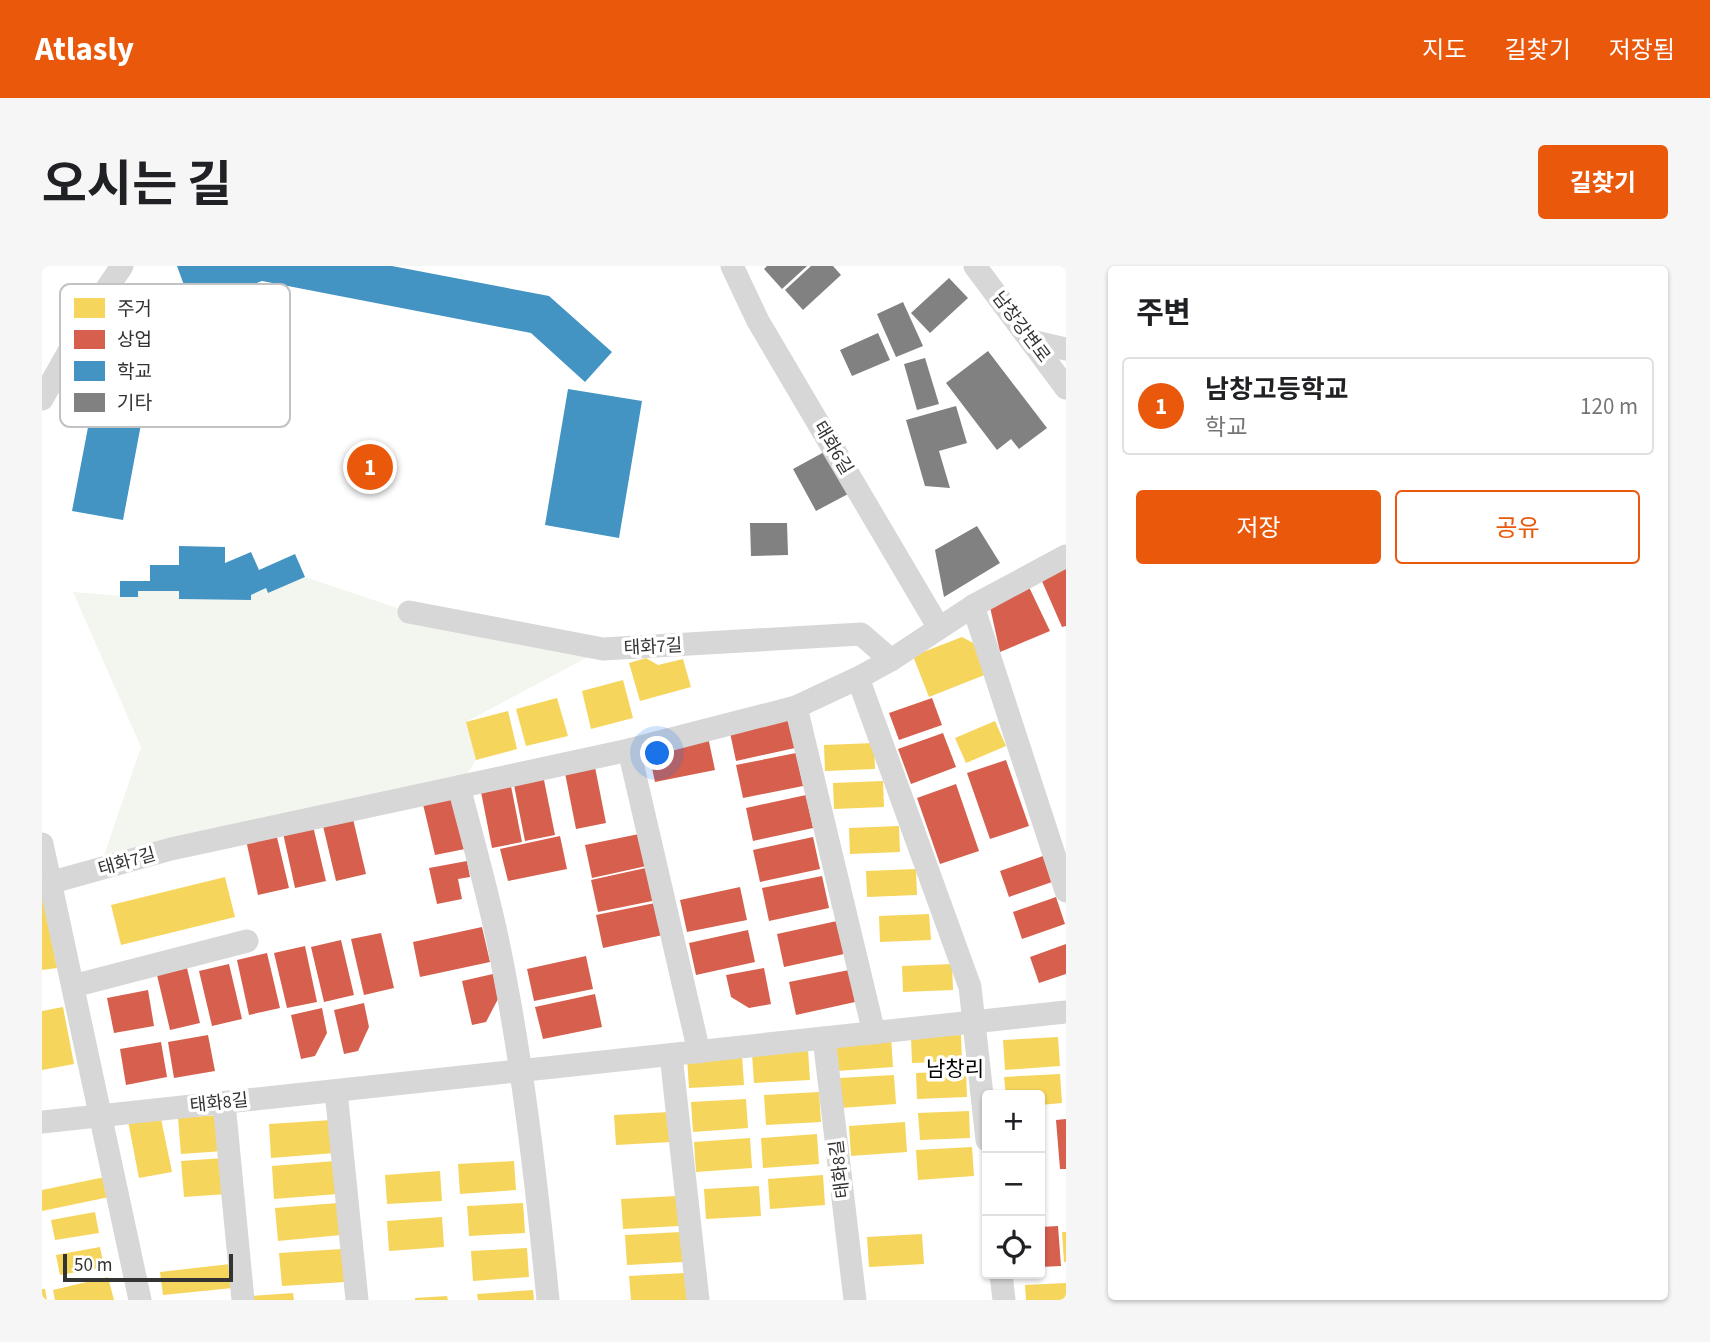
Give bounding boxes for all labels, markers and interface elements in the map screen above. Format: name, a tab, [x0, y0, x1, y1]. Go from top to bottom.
text: Atlasly	[35, 26, 134, 73]
text: 지도	[1422, 33, 1467, 68]
text: 길찾기	[1505, 33, 1571, 68]
text: 저장됨	[1609, 33, 1675, 68]
button: 길찾기	[1538, 145, 1668, 219]
text: 오시는 길	[42, 151, 232, 221]
legend	[60, 284, 290, 427]
street label: 남창강변로	[986, 286, 1056, 368]
text: 주변	[1136, 292, 1191, 335]
text: 주거	[117, 296, 152, 323]
text: 상업	[117, 327, 152, 354]
text: 학교	[117, 359, 152, 386]
text: 남창고등학교	[1205, 371, 1349, 408]
text: 기타	[117, 390, 152, 417]
text: 1	[1155, 390, 1167, 423]
text: 120 m	[1580, 390, 1638, 423]
text: 학교	[1205, 411, 1247, 444]
street label: 태화6길	[807, 416, 859, 480]
pin: 1	[347, 441, 393, 493]
button: 저장	[1136, 490, 1381, 564]
button: 공유	[1395, 490, 1640, 564]
street label: 태화7길	[623, 633, 683, 661]
your location	[640, 736, 674, 770]
street label: 태화7길	[95, 842, 159, 882]
district label: 남창리	[926, 1054, 984, 1084]
street label: 태화8길	[189, 1088, 249, 1118]
map controls	[982, 1090, 1045, 1279]
button: +	[982, 1090, 1045, 1153]
street label: 태화8길	[824, 1138, 856, 1200]
button: −	[982, 1153, 1045, 1216]
button: locate	[982, 1216, 1045, 1279]
scale bar	[63, 1251, 233, 1283]
text: 50 m	[74, 1252, 112, 1279]

